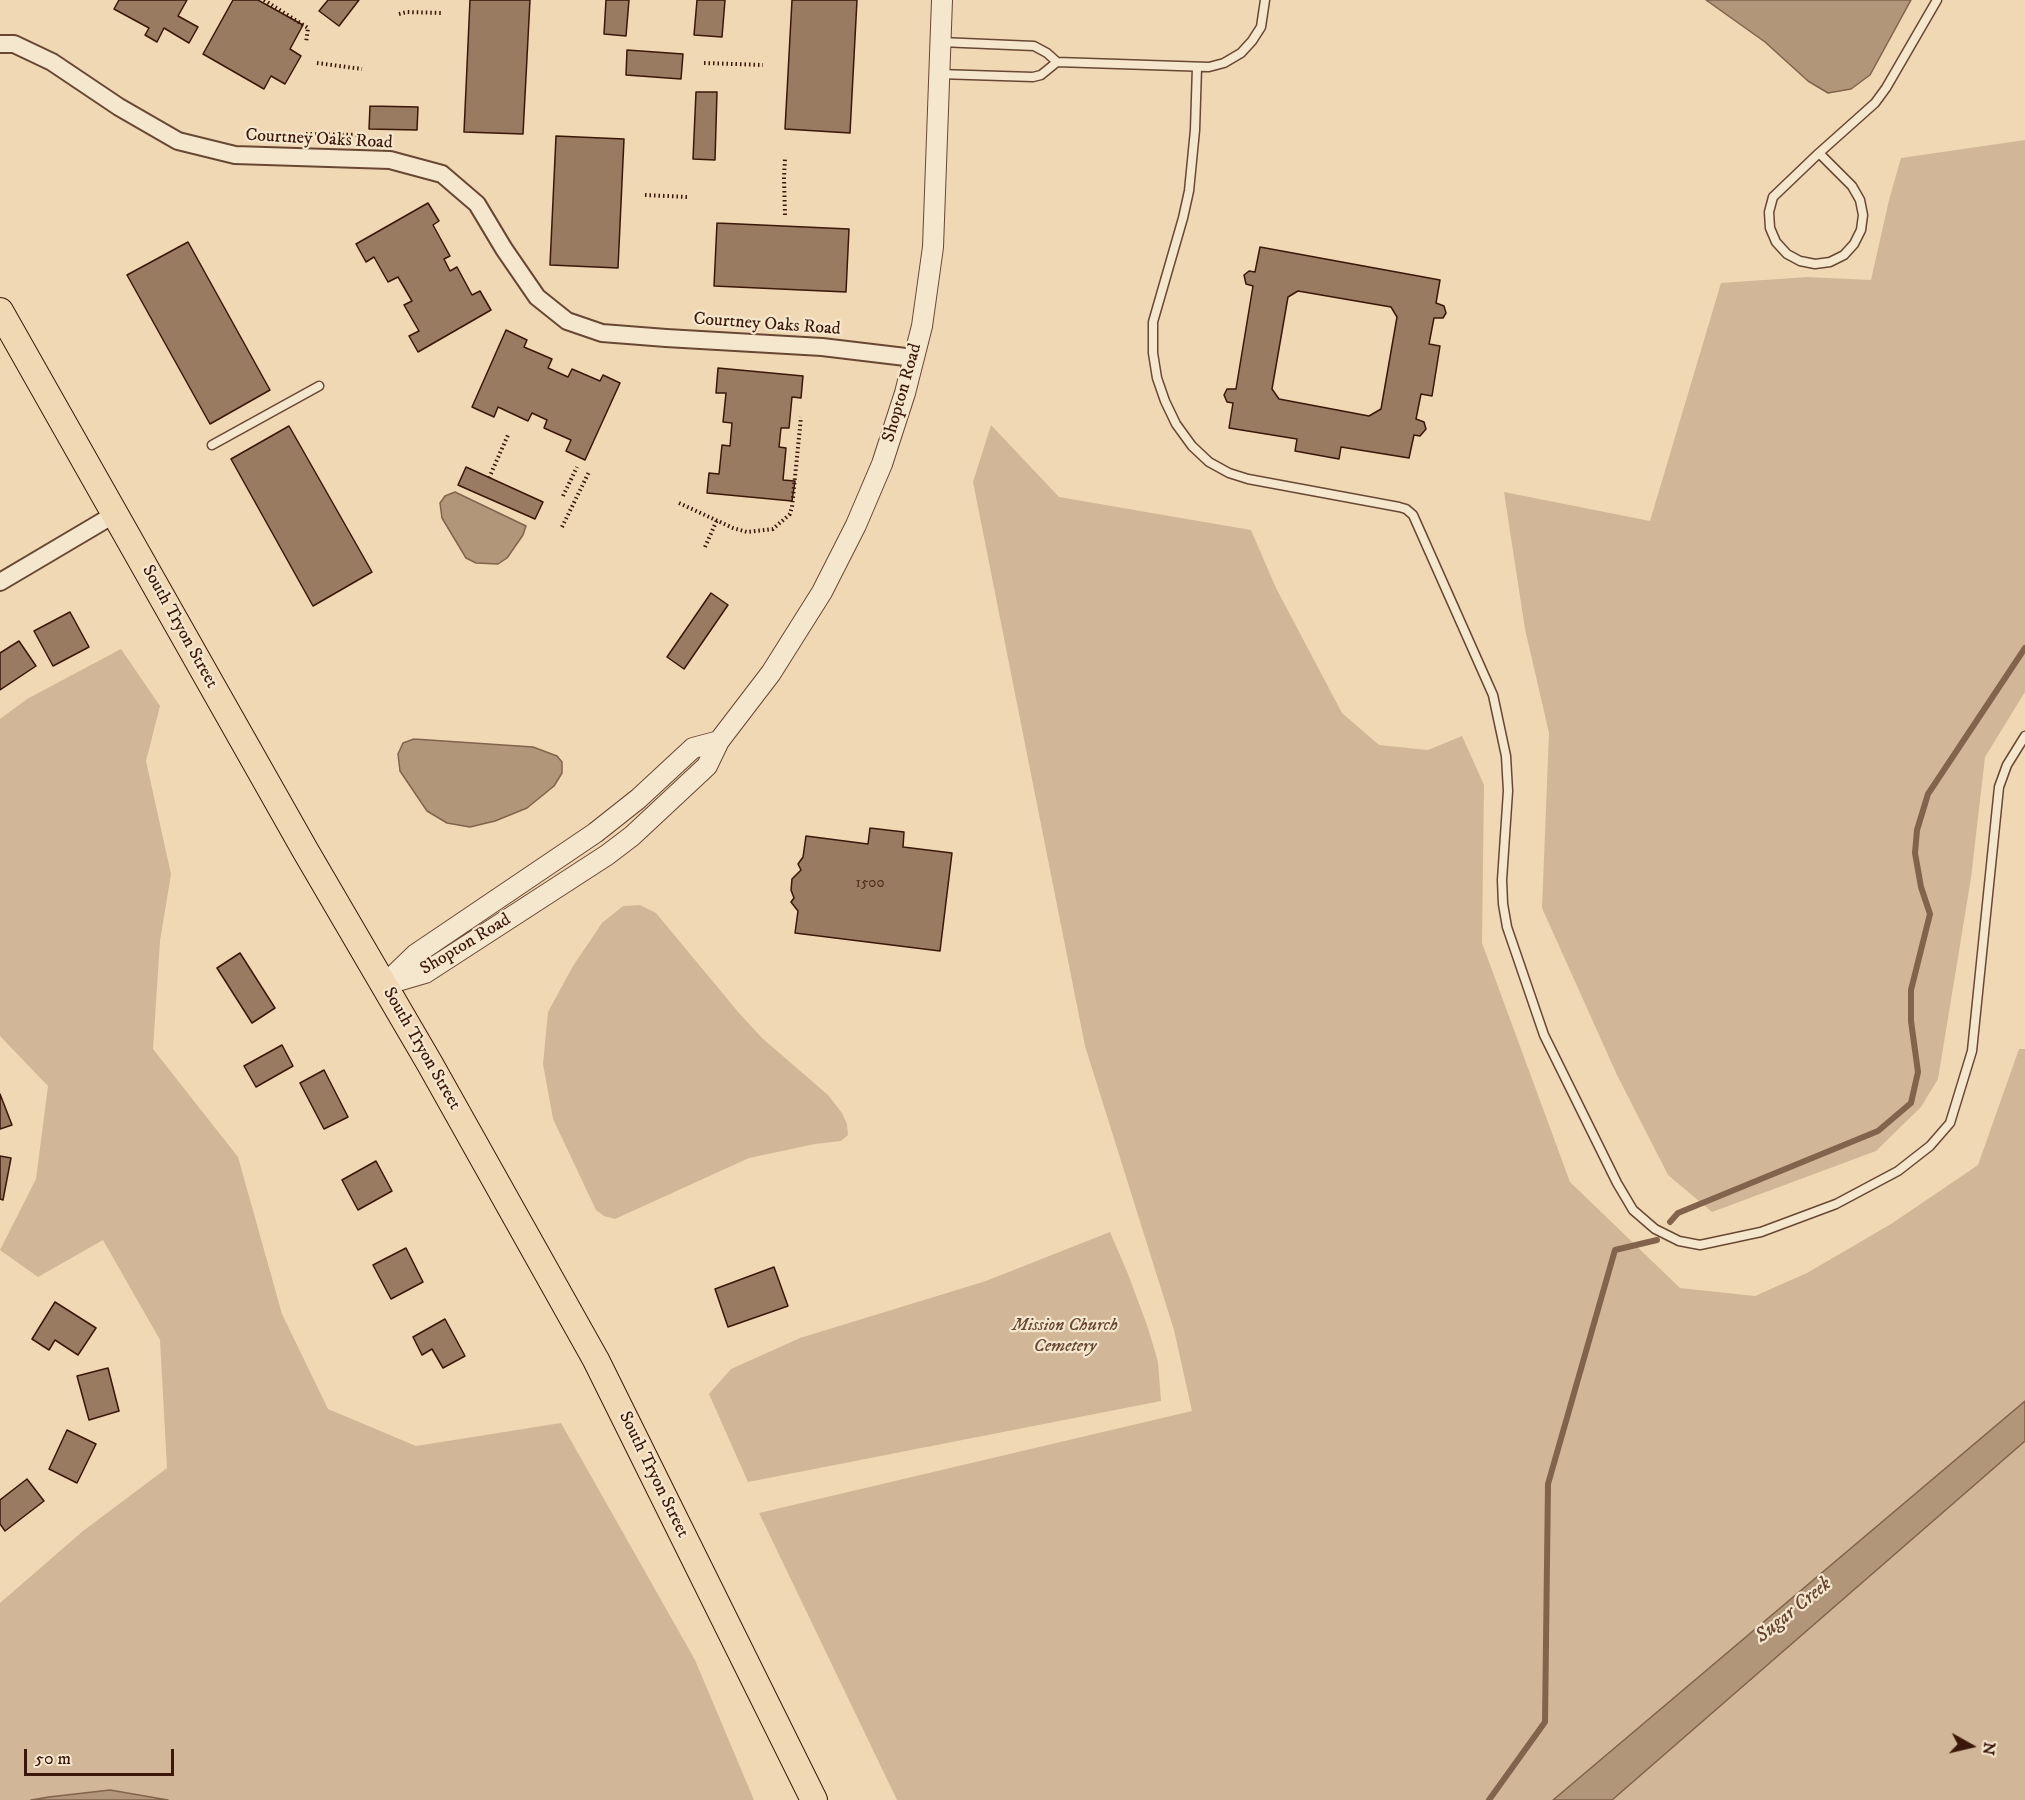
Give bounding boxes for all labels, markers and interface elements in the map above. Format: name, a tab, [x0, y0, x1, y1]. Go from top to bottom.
street label: Courtney Oaks Road	[245, 125, 393, 155]
street label: Courtney Oaks Road	[693, 309, 841, 341]
street label: Shopton Road	[879, 341, 927, 445]
street label: South Tryon Street	[136, 562, 222, 692]
house number: 1500	[855, 875, 885, 893]
street label: Shopton Road	[417, 910, 515, 980]
street label: South Tryon Street	[377, 984, 465, 1114]
park label: Mission Church Cemetery	[1012, 1315, 1118, 1358]
street label: South Tryon Street	[613, 1408, 693, 1542]
water label: Sugar Creek	[1751, 1573, 1837, 1649]
north arrow	[1941, 1716, 2001, 1776]
scale bar	[27, 1737, 177, 1775]
text: N	[1978, 1741, 2000, 1756]
text: 50 m	[35, 1748, 71, 1770]

